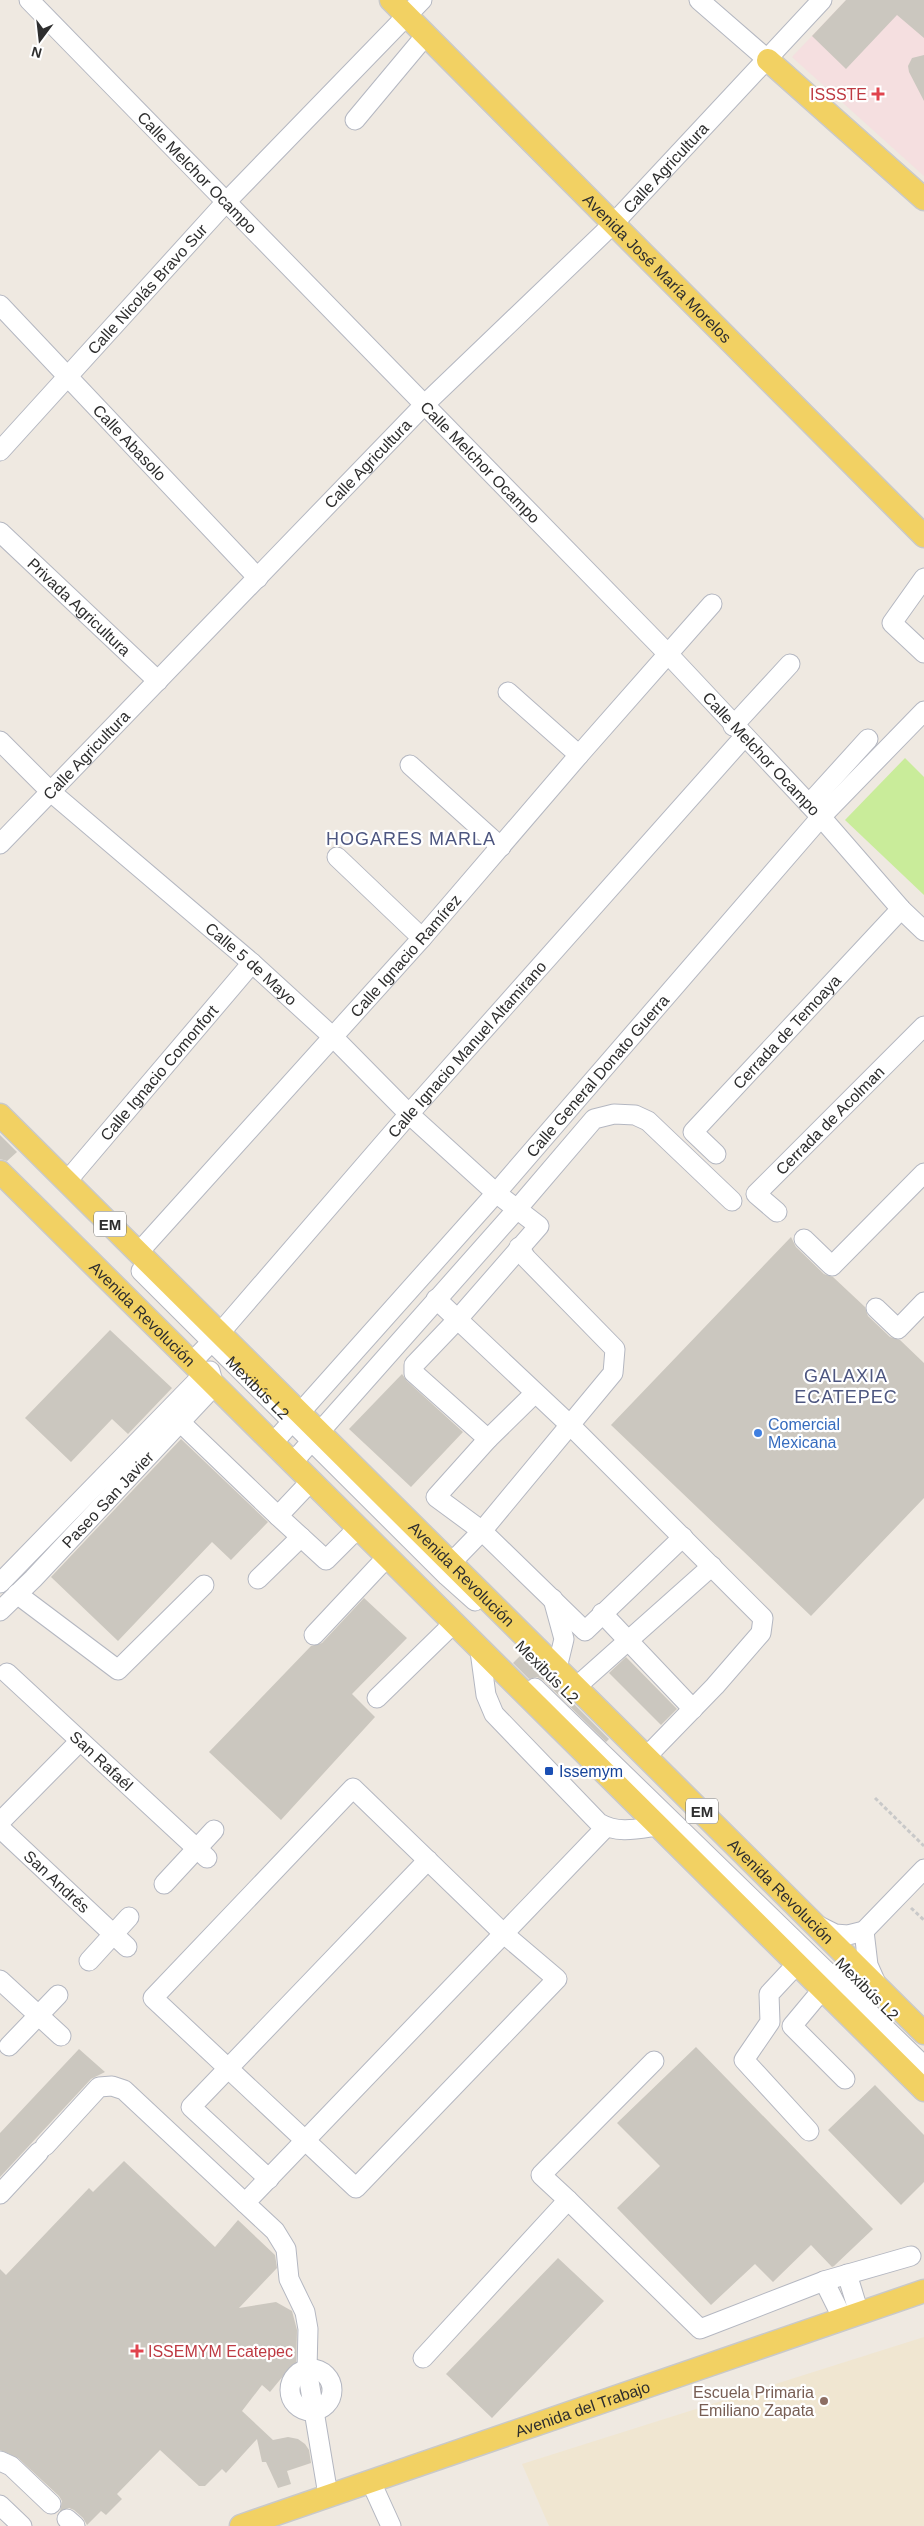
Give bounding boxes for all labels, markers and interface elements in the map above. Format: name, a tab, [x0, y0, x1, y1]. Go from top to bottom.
north arrow	[15, 15, 65, 65]
text: N	[30, 44, 44, 62]
place label: ISSSTE	[810, 86, 867, 103]
marker: ISSSTE	[871, 87, 885, 101]
street label: Calle Melchor Ocampo	[134, 108, 260, 237]
street label: Calle Agricultura	[620, 119, 712, 216]
street label: Avenida José María Morelos	[580, 190, 735, 346]
street label: Calle Nicolás Bravo Sur	[84, 220, 211, 357]
street label: Calle Melchor Ocampo	[417, 398, 544, 526]
street label: Calle Abasolo	[90, 401, 170, 484]
street label: Calle Agricultura	[321, 416, 414, 511]
street label: Privada Agricultura	[25, 555, 134, 659]
street label: Calle Melchor Ocampo	[700, 688, 824, 819]
street label: Calle Agricultura	[40, 707, 133, 803]
district label: HOGARES MARLA	[326, 829, 496, 849]
street label: Calle Ignacio Ramírez	[347, 891, 464, 1020]
street label: Calle 5 de Mayo	[202, 919, 301, 1008]
street label: Calle Ignacio Manuel Altamirano	[384, 957, 549, 1141]
street label: Cerrada de Temoaya	[729, 971, 844, 1092]
street label: Calle General Donato Guerra	[523, 991, 672, 1160]
street label: Calle Ignacio Comonfort	[97, 1001, 221, 1144]
street label: Cerrada de Acolman	[772, 1063, 887, 1178]
road number: EM	[94, 1212, 126, 1236]
street label: Avenida Revolución	[86, 1258, 199, 1369]
street label: Mexibús L2	[223, 1353, 293, 1422]
district label: GALAXIA ECATEPEC	[794, 1366, 898, 1407]
place label: Comercial Mexicana	[768, 1416, 840, 1451]
marker: Comercial Mexicana	[752, 1427, 764, 1439]
street label: Paseo San Javier	[58, 1447, 157, 1551]
street label: Avenida Revolución	[406, 1518, 518, 1630]
street label: Mexibús L2	[512, 1637, 582, 1707]
street label: San Rafaél	[67, 1727, 137, 1794]
place label: Issemym	[559, 1763, 623, 1780]
marker: Issemym	[543, 1765, 555, 1777]
road number: EM	[686, 1798, 718, 1824]
street label: Avenida Revolución	[725, 1835, 837, 1947]
street label: San Andrés	[21, 1847, 93, 1916]
street label: Mexibús L2	[832, 1954, 902, 2024]
place label: ISSEMYM Ecatepec	[148, 2343, 293, 2360]
marker: ISSEMYM Ecatepec	[130, 2344, 144, 2358]
street label: Avenida del Trabajo	[513, 2378, 652, 2440]
place label: Escuela Primaria Emiliano Zapata	[693, 2384, 814, 2419]
marker: Escuela Primaria Emiliano Zapata	[818, 2395, 830, 2407]

